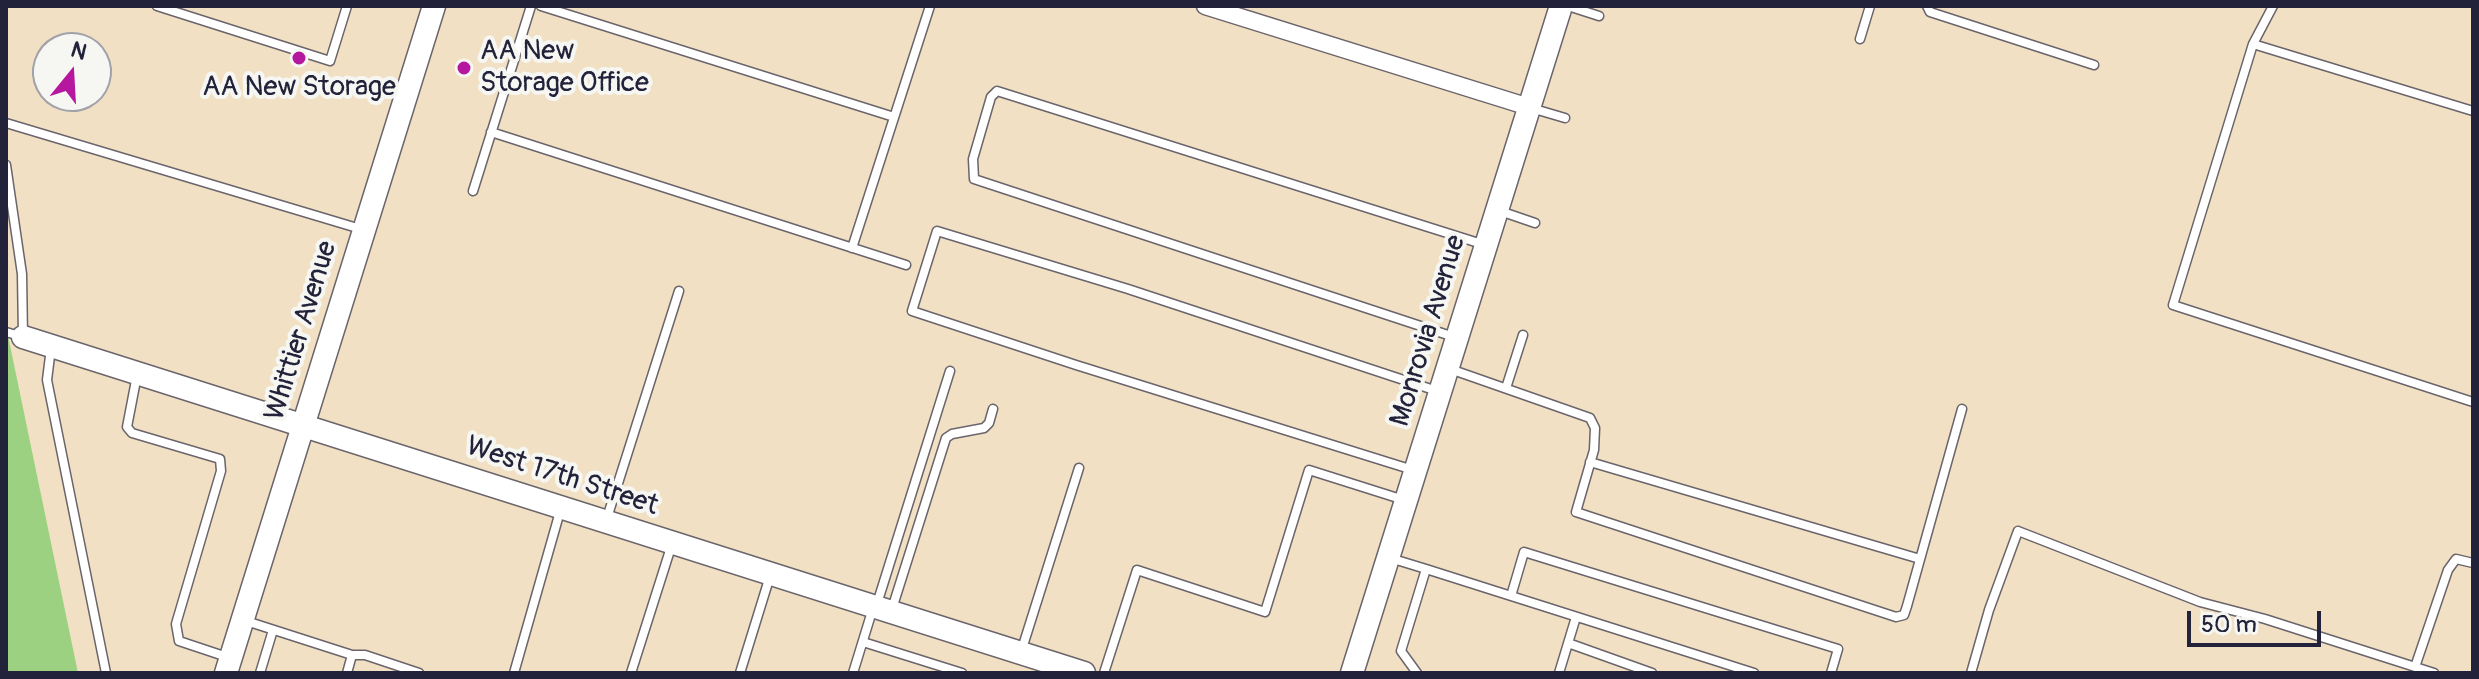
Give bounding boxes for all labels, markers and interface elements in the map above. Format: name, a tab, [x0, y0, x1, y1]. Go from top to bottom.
north arrow	[32, 32, 112, 112]
text: N	[67, 35, 90, 67]
place label: AA New Storage Office	[480, 35, 649, 101]
marker: AA New Storage	[290, 49, 308, 67]
marker: AA New Storage Office	[455, 59, 473, 77]
place label: AA New Storage	[202, 71, 396, 105]
street label: Monrovia Avenue	[1384, 231, 1474, 431]
street label: Whittier Avenue	[259, 237, 345, 425]
street label: West 17th Street	[462, 430, 662, 524]
scale bar	[2191, 595, 2325, 645]
text: 50 m	[2201, 610, 2257, 639]

